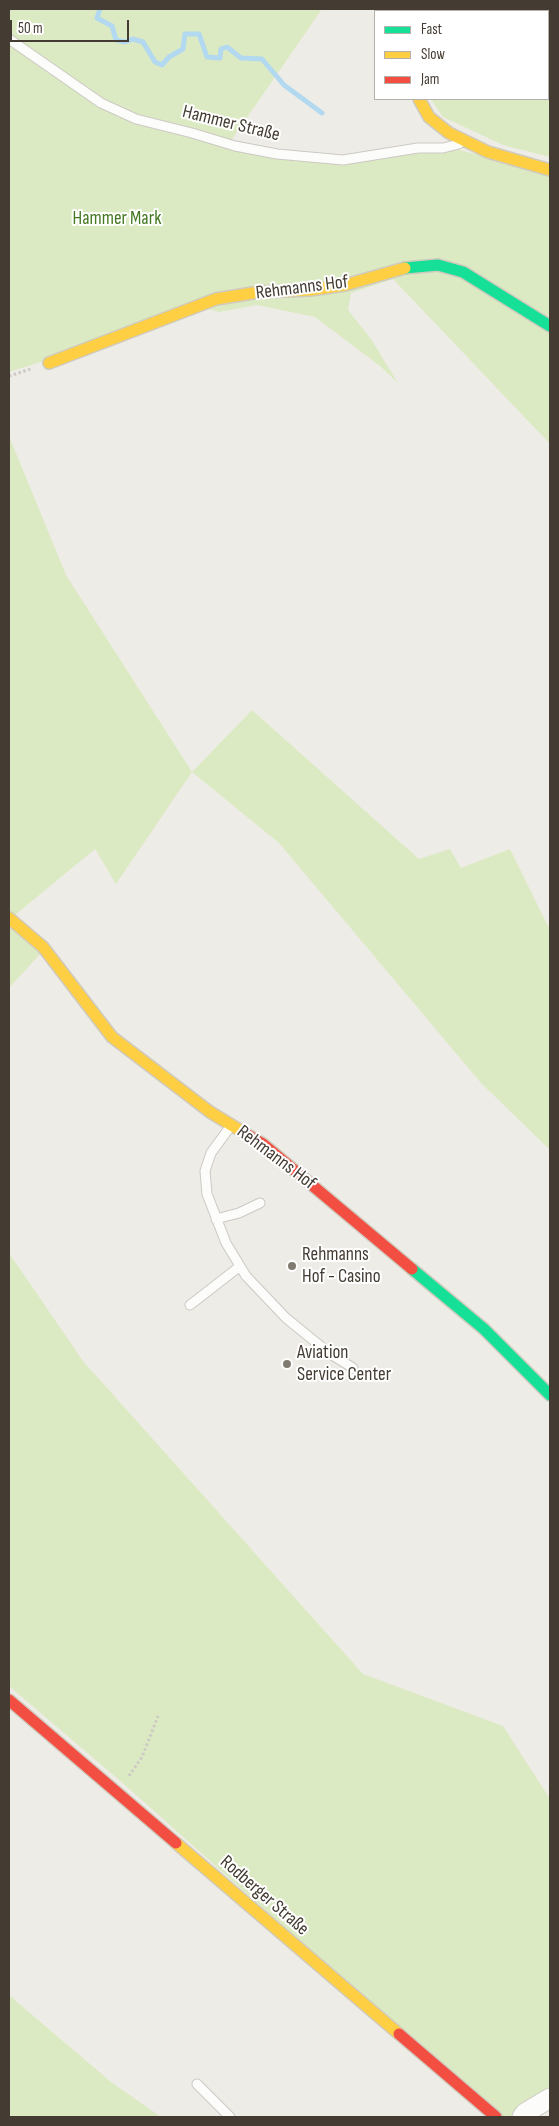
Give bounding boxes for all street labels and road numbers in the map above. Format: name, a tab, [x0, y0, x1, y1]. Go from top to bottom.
street label: Hammer Straße	[180, 101, 282, 147]
street label: Rehmanns Hof	[255, 271, 349, 305]
street label: Rehmanns Hof	[232, 1121, 320, 1195]
street label: Rodberger Straße	[215, 1851, 313, 1941]

